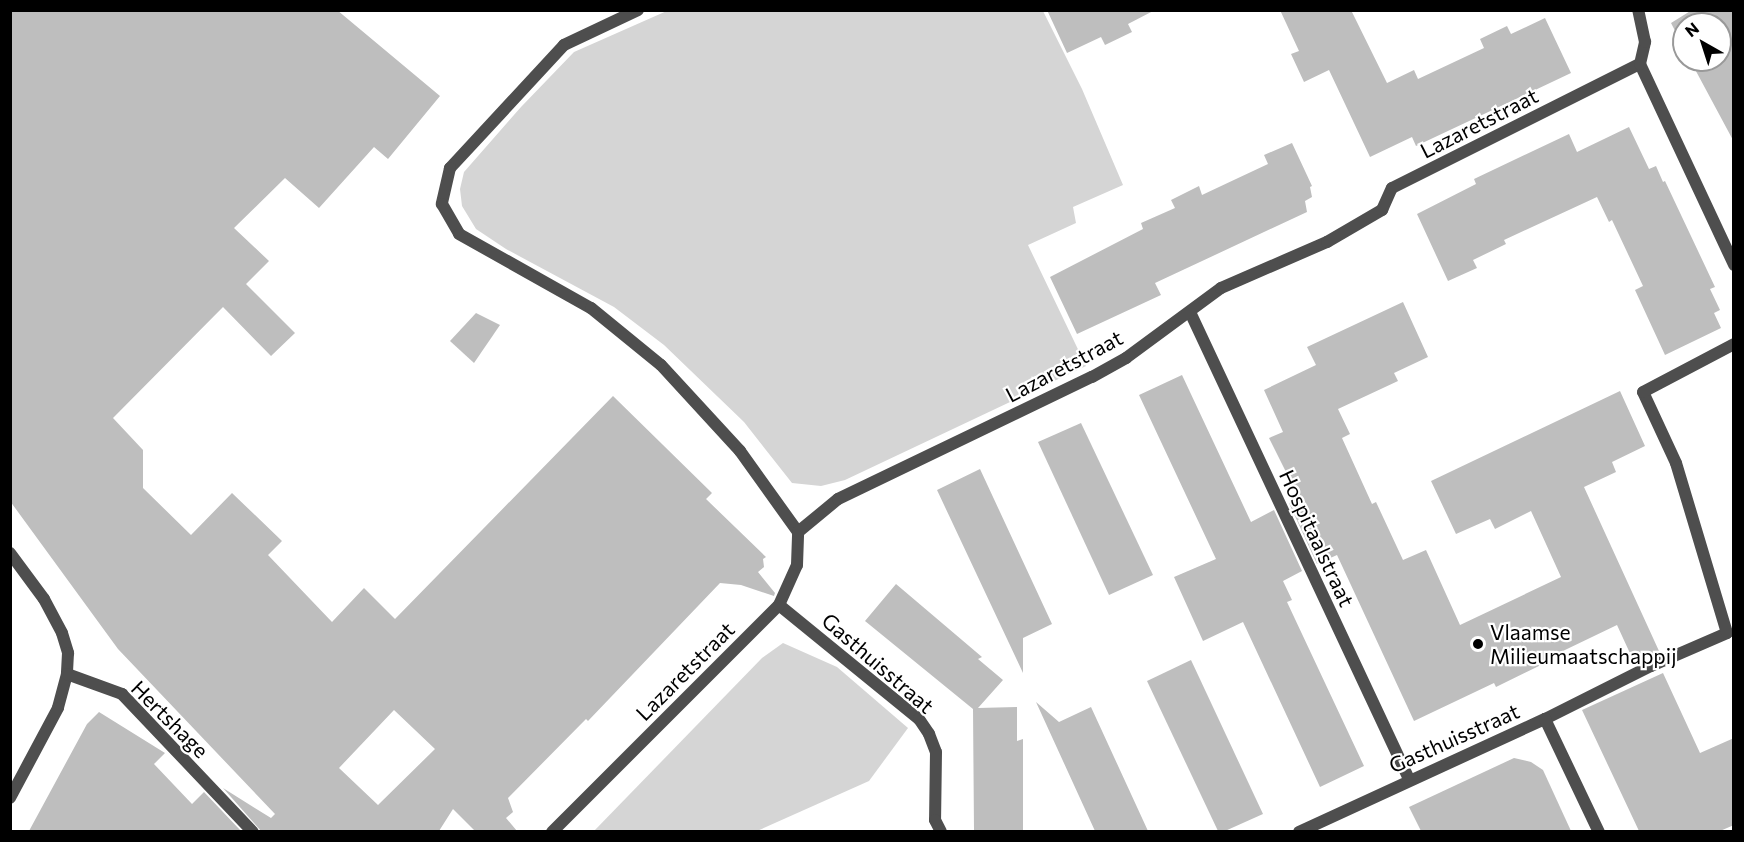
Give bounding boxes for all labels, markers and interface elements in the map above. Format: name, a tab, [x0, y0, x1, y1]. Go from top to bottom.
north arrow	[1672, 12, 1732, 72]
text: N	[1681, 18, 1702, 40]
street label: Lazaretstraat	[1416, 83, 1542, 163]
street label: Lazaretstraat	[1001, 325, 1127, 407]
street label: Hospitaalstraat	[1274, 466, 1360, 610]
street label: Gasthuisstraat	[817, 608, 939, 718]
street label: Lazaretstraat	[631, 617, 739, 725]
place label: Vlaamse Milieumaatschappij	[1490, 619, 1676, 669]
marker: Vlaamse Milieumaatschappij	[1471, 637, 1485, 651]
street label: Hertshage	[126, 675, 214, 763]
street label: Gasthuisstraat	[1385, 698, 1523, 778]

